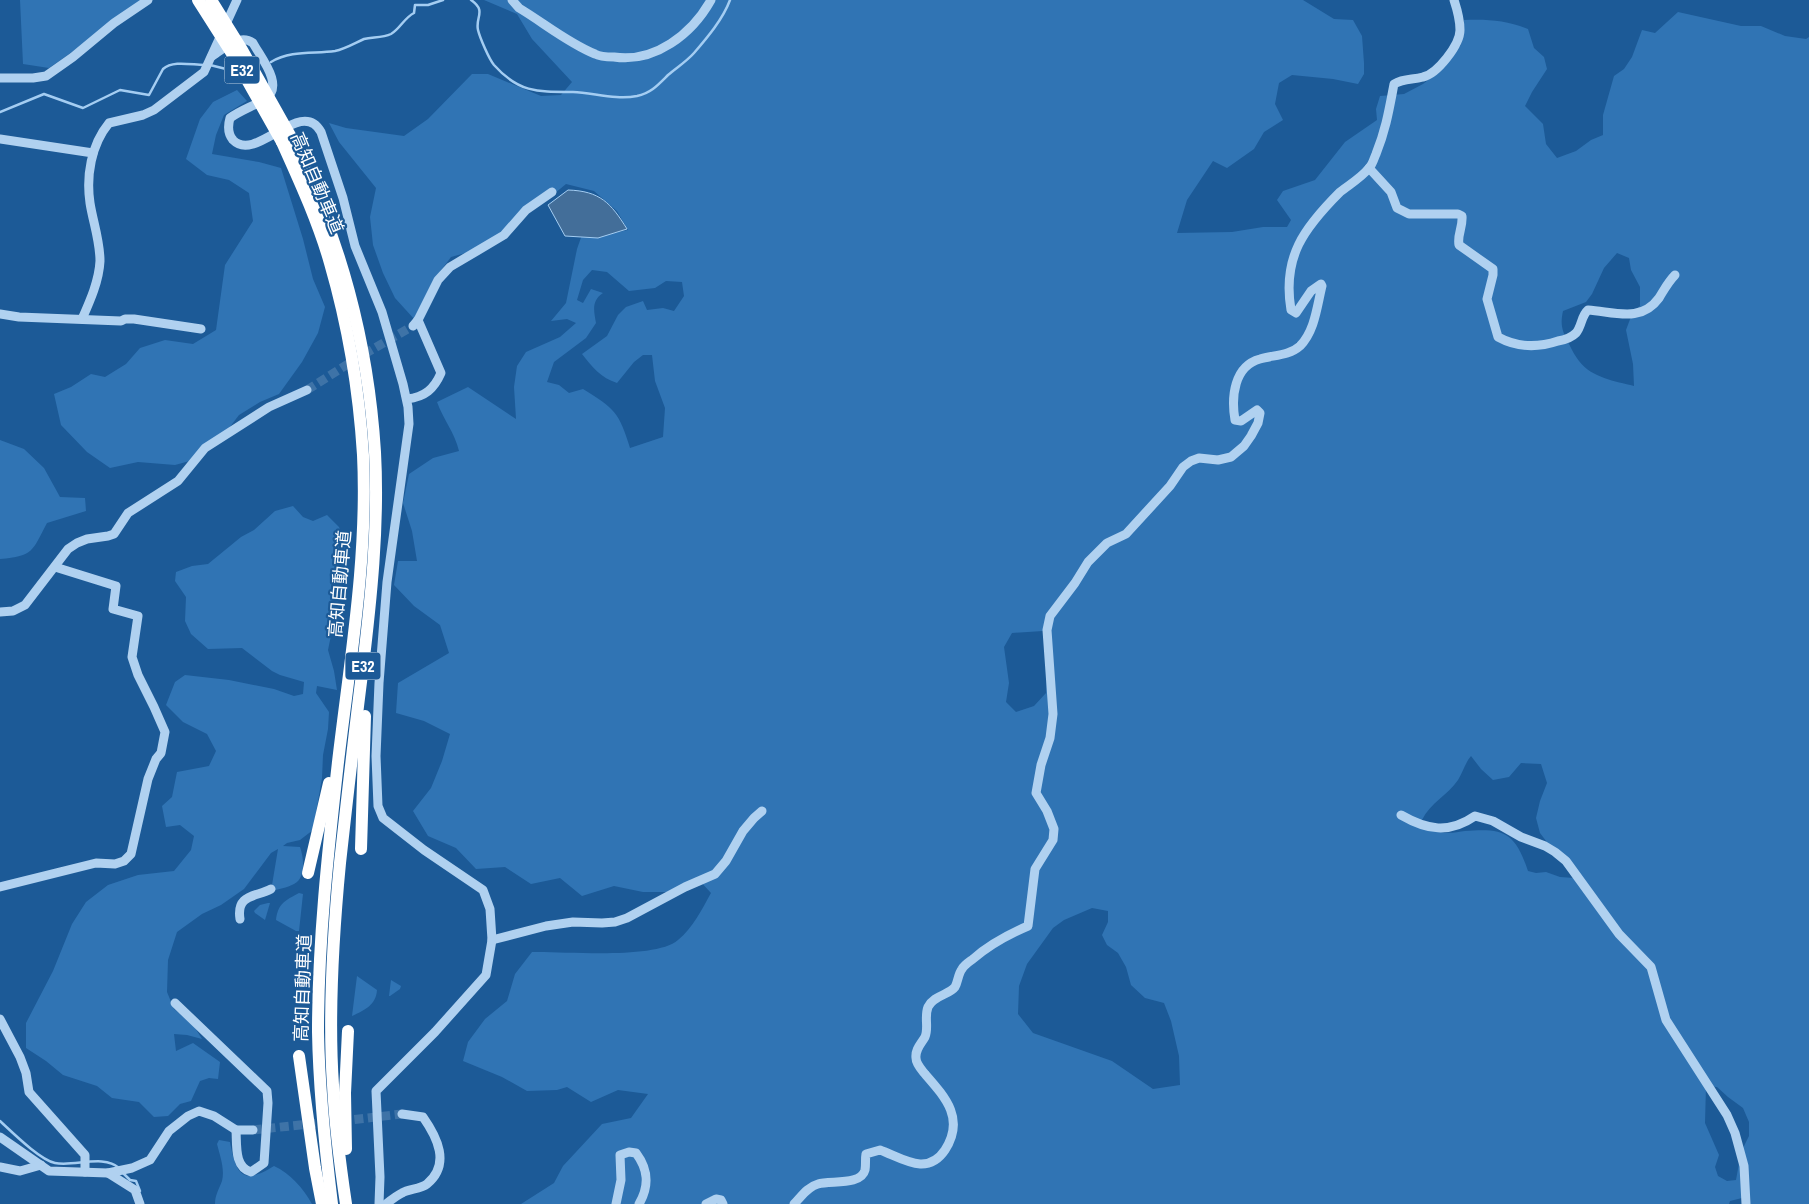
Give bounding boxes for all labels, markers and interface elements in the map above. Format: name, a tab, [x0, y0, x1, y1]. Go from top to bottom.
road number: E32	[224, 56, 260, 84]
street label: 高知自動車道	[285, 128, 350, 237]
street label: 高知自動車道	[322, 529, 357, 639]
road number: E32	[346, 652, 380, 679]
street label: 高知自動車道	[288, 934, 317, 1042]

